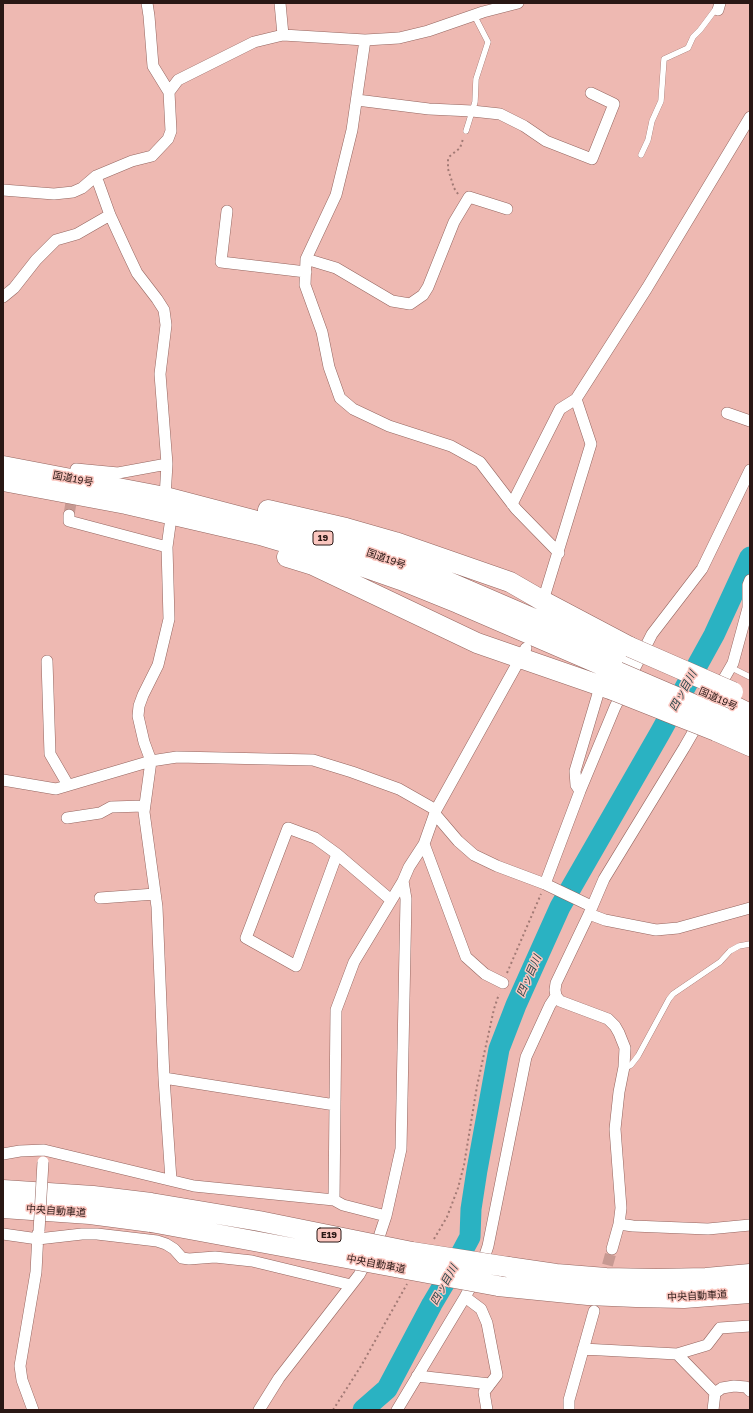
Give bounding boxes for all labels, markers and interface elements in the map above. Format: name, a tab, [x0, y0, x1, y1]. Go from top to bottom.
street label: 国道19号	[52, 469, 94, 489]
road number: 19	[313, 531, 333, 545]
street label: 国道19号	[365, 547, 407, 571]
water label: 四ッ目川	[667, 669, 699, 713]
street label: 国道19号	[697, 685, 739, 713]
water label: 四ッ目川	[514, 953, 544, 999]
street label: 中央自動車道	[26, 1203, 86, 1219]
road number: E19	[317, 1228, 341, 1242]
street label: 中央自動車道	[345, 1252, 407, 1276]
water label: 四ッ目川	[428, 1263, 460, 1307]
street label: 中央自動車道	[667, 1288, 727, 1304]

